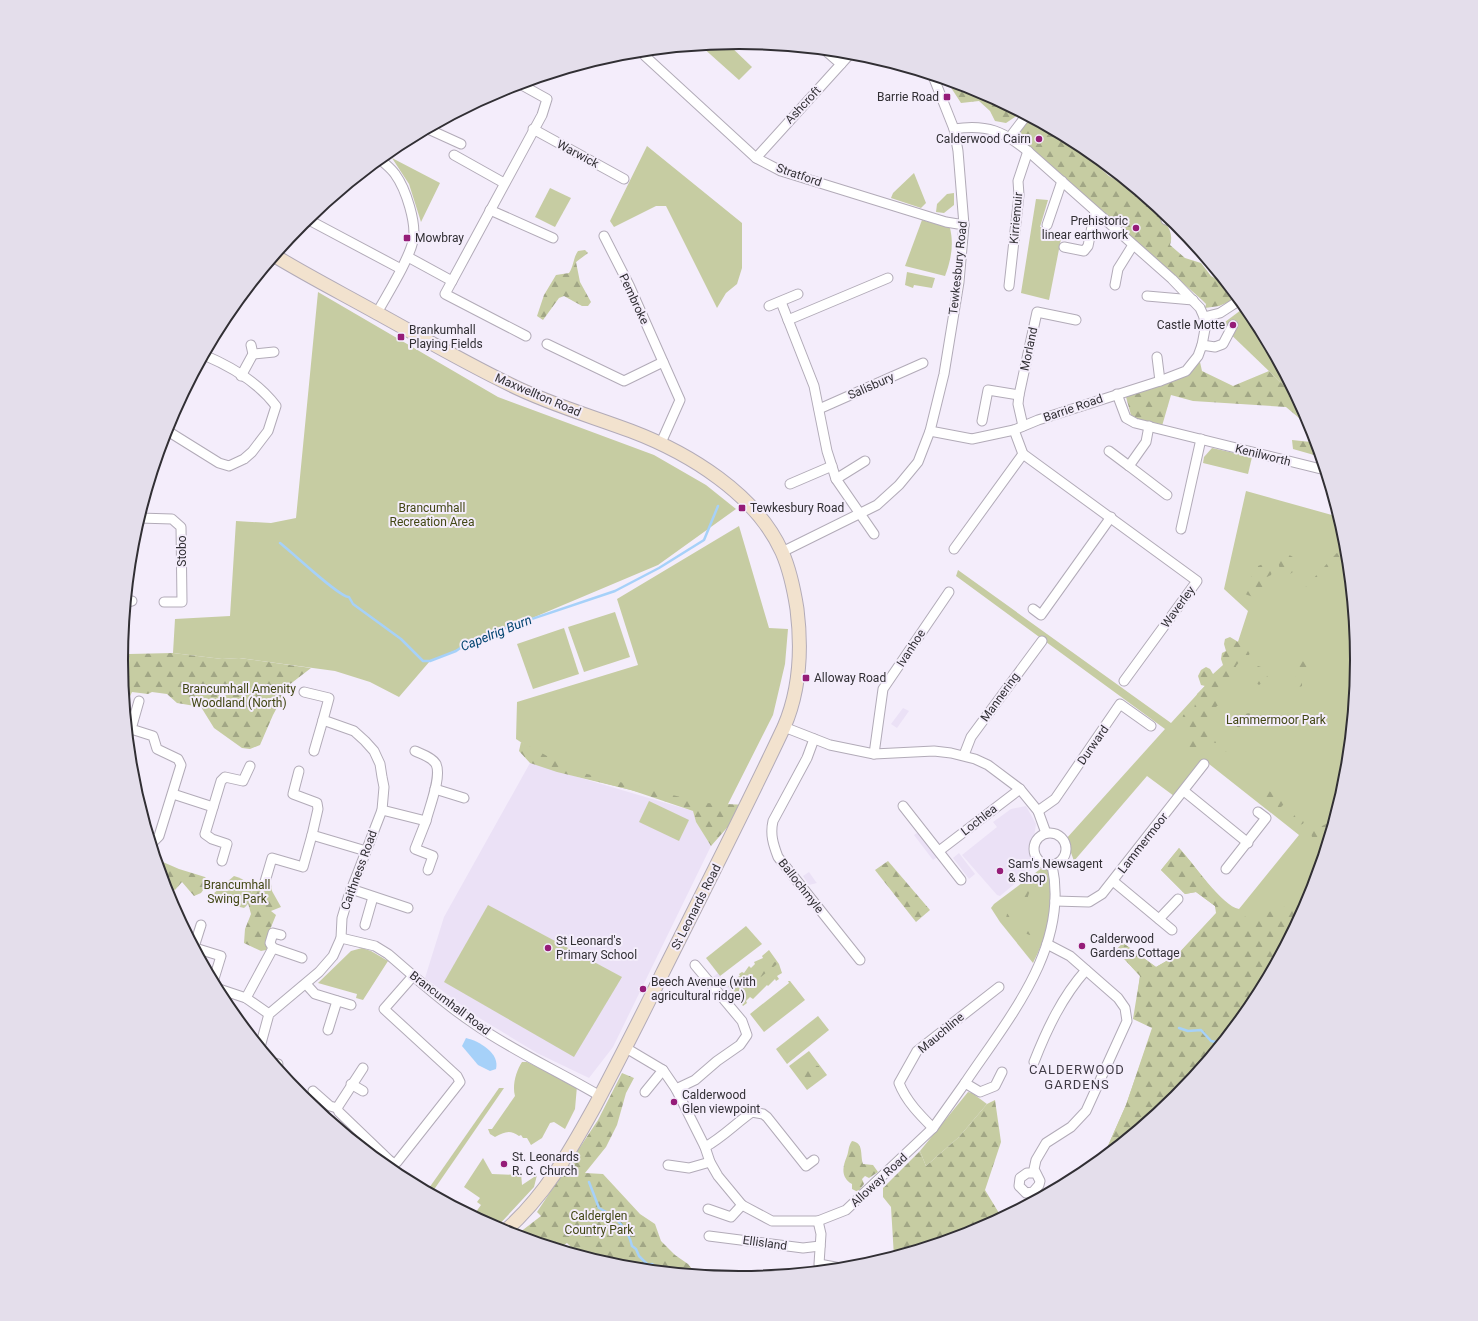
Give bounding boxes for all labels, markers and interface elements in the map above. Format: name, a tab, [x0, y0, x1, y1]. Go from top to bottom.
street label: Ashcroft	[782, 83, 824, 127]
place label: Barrie Road	[877, 90, 939, 104]
marker: Barrie Road	[942, 92, 952, 102]
place label: Calderwood Cairn	[936, 132, 1031, 146]
marker: Calderwood Cairn	[1034, 134, 1044, 144]
street label: Warwick	[555, 137, 602, 171]
street label: Stratford	[774, 161, 824, 189]
street label: Kirriemuir	[1007, 191, 1025, 245]
place label: Prehistoric linear earthwork	[1042, 214, 1129, 242]
street label: Tewkesbury Road	[946, 220, 970, 316]
marker: Prehistoric linear earthwork	[1131, 223, 1141, 233]
place label: Mowbray	[415, 231, 464, 245]
marker: Mowbray	[402, 233, 412, 243]
street label: Pembroke	[616, 271, 652, 327]
place label: Castle Motte	[1157, 318, 1225, 332]
marker: Castle Motte	[1228, 320, 1238, 330]
place label: Brankumhall Playing Fields	[409, 323, 483, 351]
street label: Morland	[1018, 326, 1040, 372]
marker: Brankumhall Playing Fields	[396, 332, 406, 342]
street label: Salisbury	[846, 370, 896, 402]
street label: Maxwellton Road	[493, 371, 583, 419]
street label: Barrie Road	[1041, 391, 1105, 425]
street label: Kenilworth	[1234, 441, 1292, 469]
park label: Brancumhall Recreation Area	[390, 501, 474, 529]
place label: Tewkesbury Road	[750, 501, 844, 515]
marker: Tewkesbury Road	[737, 503, 747, 513]
street label: Stobo	[175, 535, 189, 567]
street label: Waverley	[1158, 583, 1198, 631]
water label: Capelrig Burn	[458, 612, 534, 654]
street label: Ivanhoe	[894, 627, 928, 669]
street label: Mannering	[978, 670, 1022, 724]
place label: Alloway Road	[814, 671, 886, 685]
marker: Alloway Road	[801, 673, 811, 683]
park label: Brancumhall Amenity Woodland (North)	[182, 682, 296, 710]
park label: Lammermoor Park	[1226, 713, 1327, 727]
street label: Durward	[1074, 723, 1112, 767]
street label: Lochlea	[958, 802, 1000, 838]
street label: Lammermoor	[1115, 810, 1171, 876]
street label: Caithness Road	[338, 828, 380, 912]
street label: Ballochmyle	[775, 856, 827, 916]
place label: Sam's Newsagent & Shop	[1008, 857, 1103, 885]
street label: St Leonards Road	[668, 862, 724, 952]
marker: Sam's Newsagent & Shop	[995, 866, 1005, 876]
park label: Brancumhall Swing Park	[204, 878, 270, 906]
place label: Calderwood Gardens Cottage	[1090, 932, 1180, 960]
place label: St Leonard's Primary School	[556, 934, 637, 962]
marker: Calderwood Gardens Cottage	[1077, 941, 1087, 951]
marker: St Leonard's Primary School	[543, 943, 553, 953]
street label: Brancumhall Road	[407, 968, 493, 1038]
place label: Beech Avenue (with agricultural ridge)	[651, 975, 756, 1003]
marker: Beech Avenue (with agricultural ridge)	[638, 984, 648, 994]
street label: Mauchline	[915, 1010, 967, 1056]
district label: CALDERWOOD GARDENS	[1029, 1062, 1125, 1092]
place label: Calderwood Glen viewpoint	[682, 1088, 760, 1116]
marker: Calderwood Glen viewpoint	[669, 1097, 679, 1107]
place label: St. Leonards R. C. Church	[512, 1150, 579, 1178]
street label: Alloway Road	[848, 1150, 910, 1210]
marker: St. Leonards R. C. Church	[499, 1159, 509, 1169]
park label: Calderglen Country Park	[565, 1209, 634, 1237]
street label: Ellisland	[742, 1233, 788, 1253]

